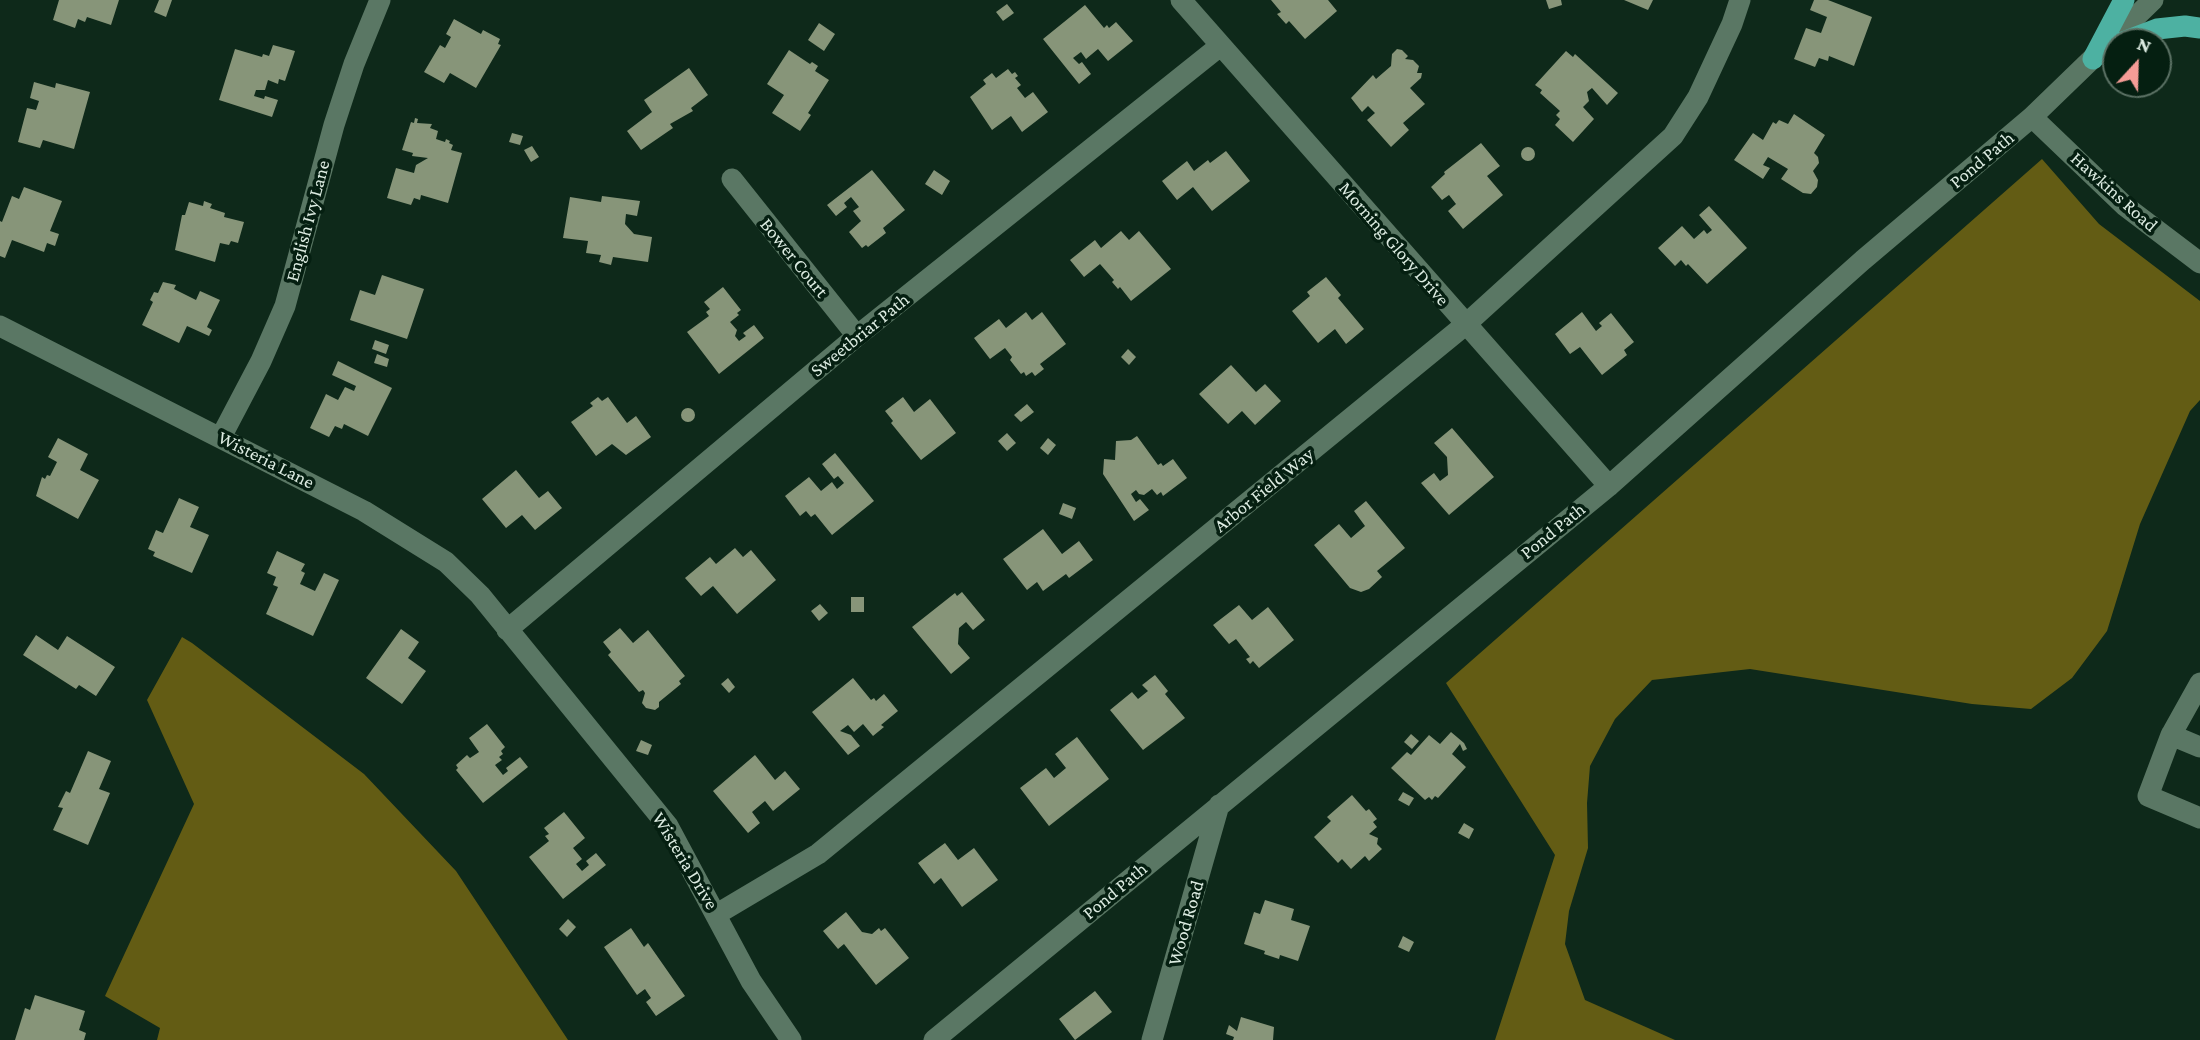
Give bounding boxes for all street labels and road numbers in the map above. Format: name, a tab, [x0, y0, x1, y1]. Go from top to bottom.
street label: Pond Path	[1945, 127, 2019, 193]
street label: Hawkins Road	[2066, 147, 2162, 237]
street label: English Ivy Lane	[281, 158, 335, 284]
street label: Morning Glory Drive	[1334, 177, 1454, 311]
street label: Bower Court	[755, 214, 833, 302]
street label: Sweetbriar Path	[806, 288, 914, 382]
street label: Wisteria Lane	[214, 426, 318, 494]
street label: Arbor Field Way	[1209, 443, 1319, 537]
street label: Pond Path	[1516, 498, 1590, 564]
street label: Wisteria Drive	[647, 808, 723, 914]
street label: Pond Path	[1078, 858, 1152, 924]
street label: Wood Road	[1163, 878, 1209, 968]

